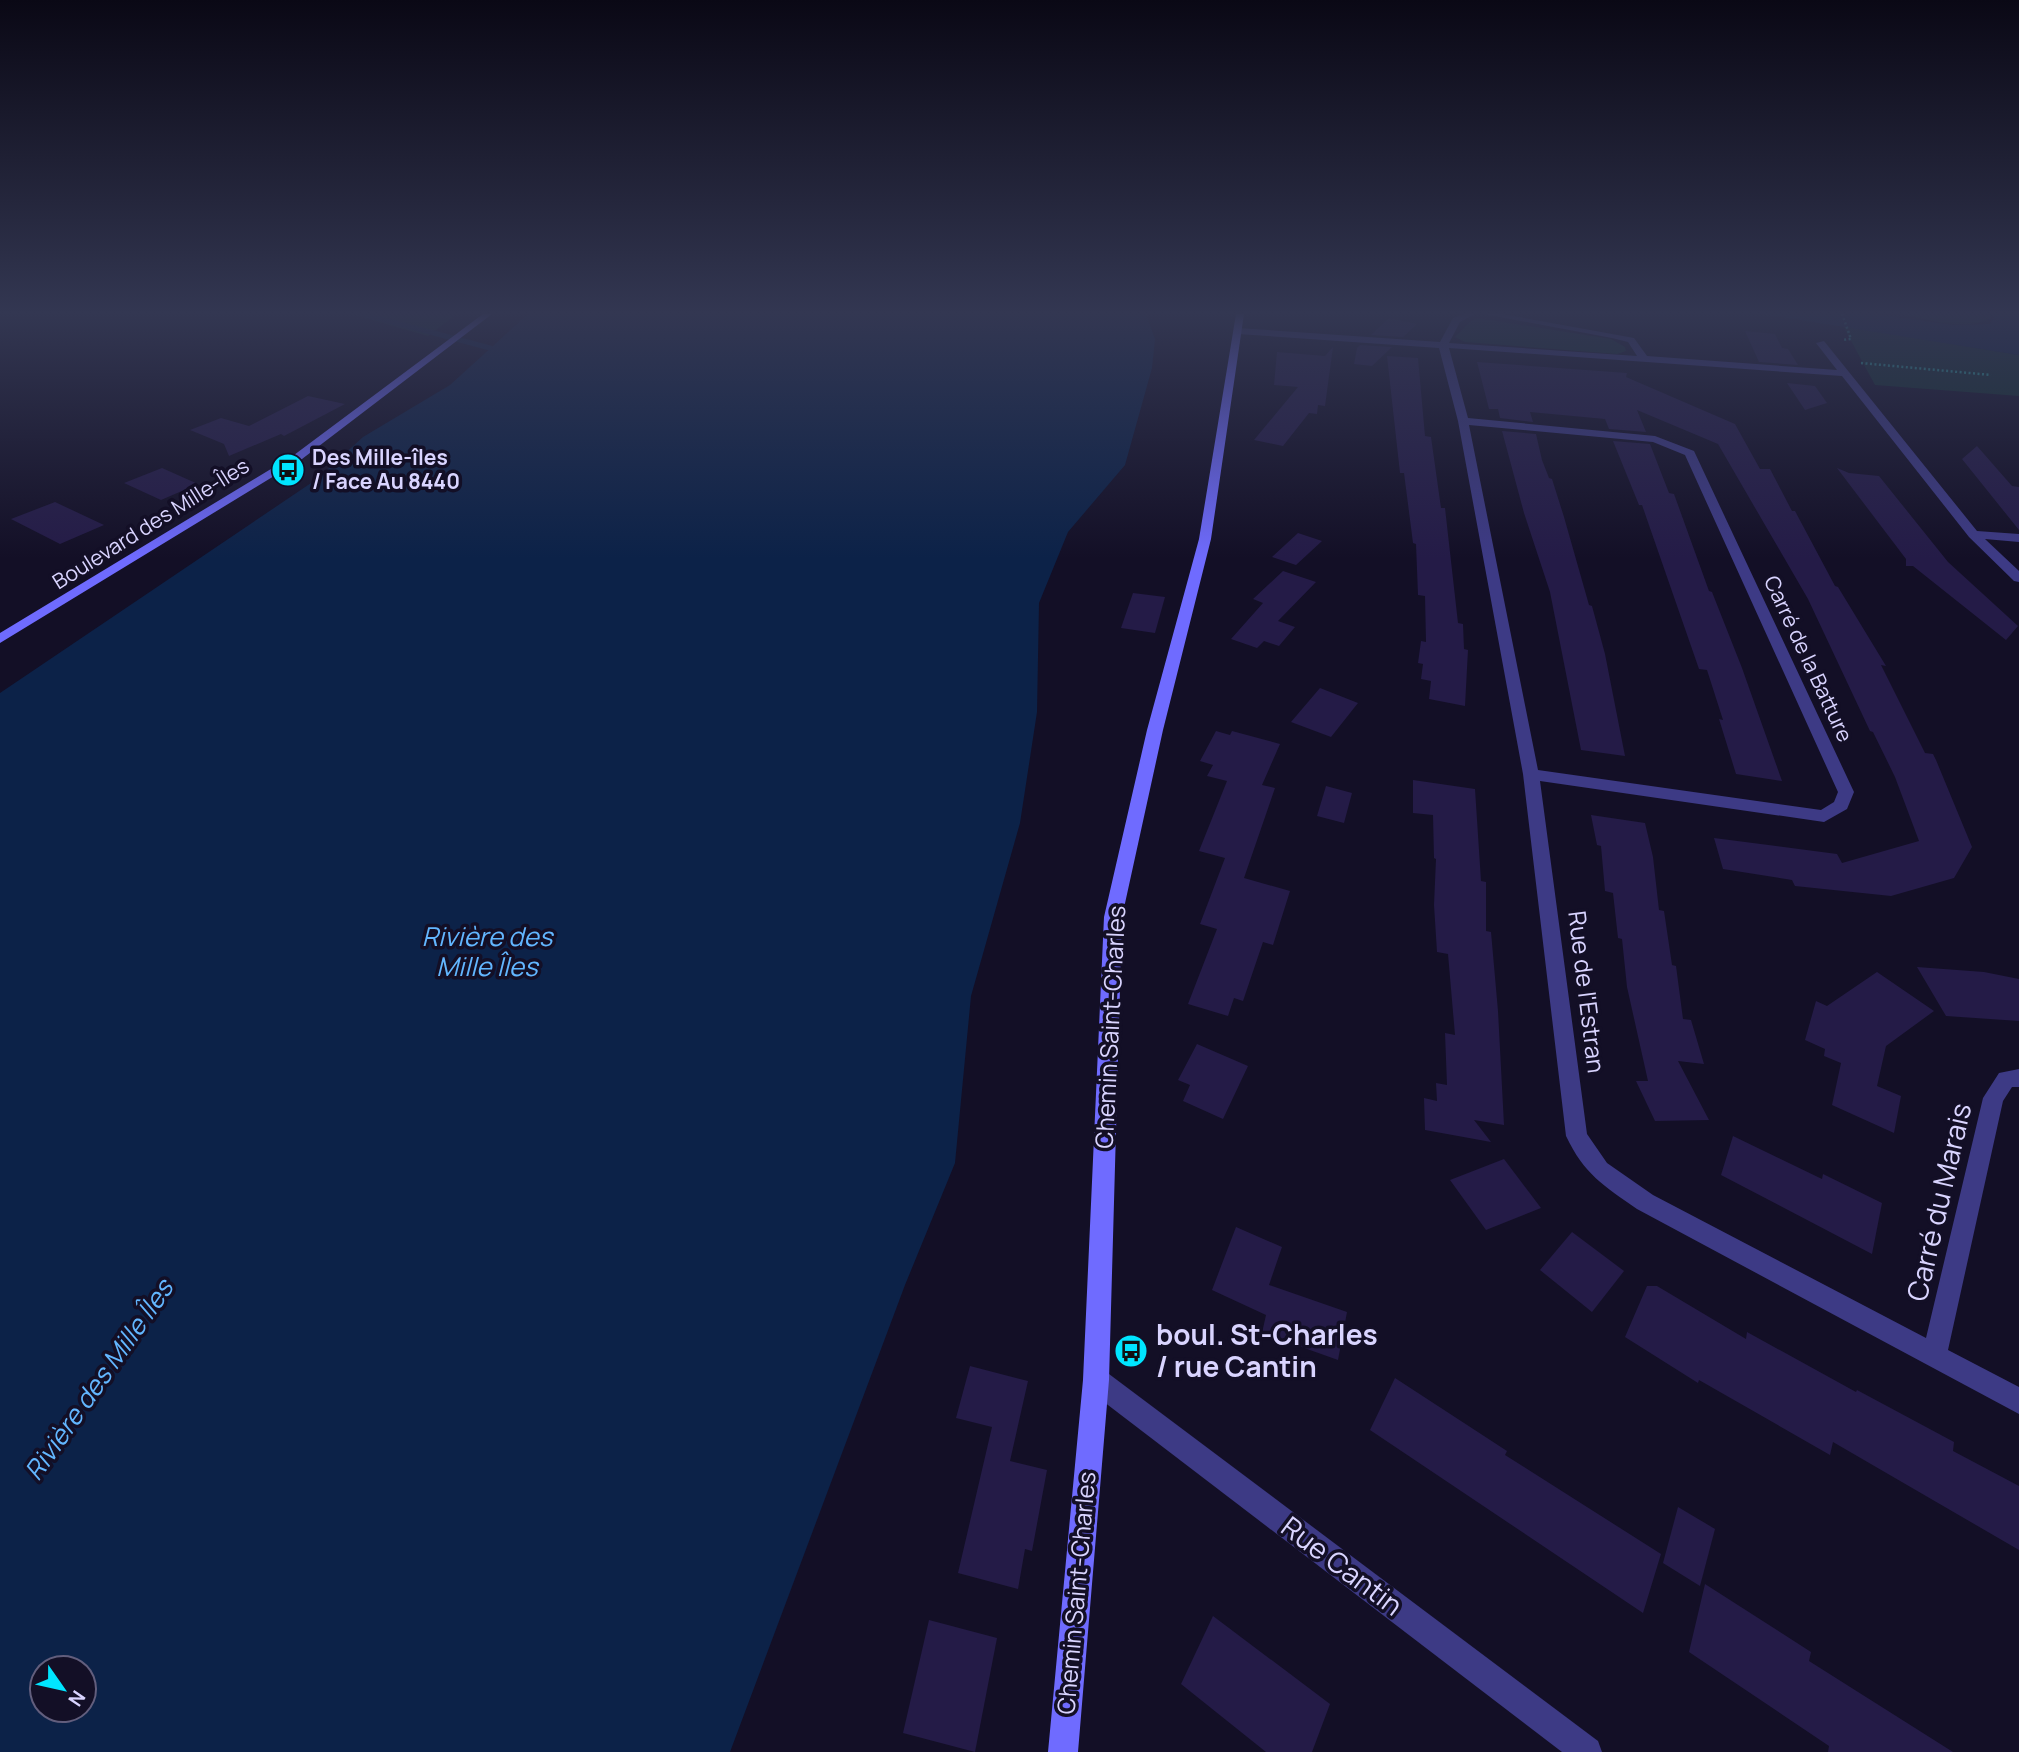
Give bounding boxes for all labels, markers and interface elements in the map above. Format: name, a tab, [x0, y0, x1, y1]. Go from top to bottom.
place label: Des Mille-îles / Face Au 8440	[312, 443, 460, 495]
street label: Boulevard des Mille-Îles	[47, 451, 254, 595]
bus stop icon: Des Mille-îles / Face Au 8440	[269, 451, 307, 489]
street label: Carré de la Batture	[1758, 571, 1860, 746]
street label: Chemin Saint-Charles	[1087, 905, 1132, 1149]
street label: Rue de l'Estran	[1561, 909, 1614, 1075]
water label: Rivière des Mille Îles	[422, 918, 555, 984]
street label: Carré du Marais	[1897, 1099, 1979, 1304]
water label: Rivière des Mille Îles	[15, 1270, 182, 1487]
place label: boul. St-Charles / rue Cantin	[1156, 1315, 1378, 1385]
bus stop icon: boul. St-Charles / rue Cantin	[1112, 1332, 1150, 1370]
street label: Chemin Saint-Charles	[1048, 1470, 1103, 1716]
street label: Rue Cantin	[1274, 1507, 1411, 1623]
north arrow	[28, 1654, 98, 1724]
text: N	[62, 1686, 92, 1711]

